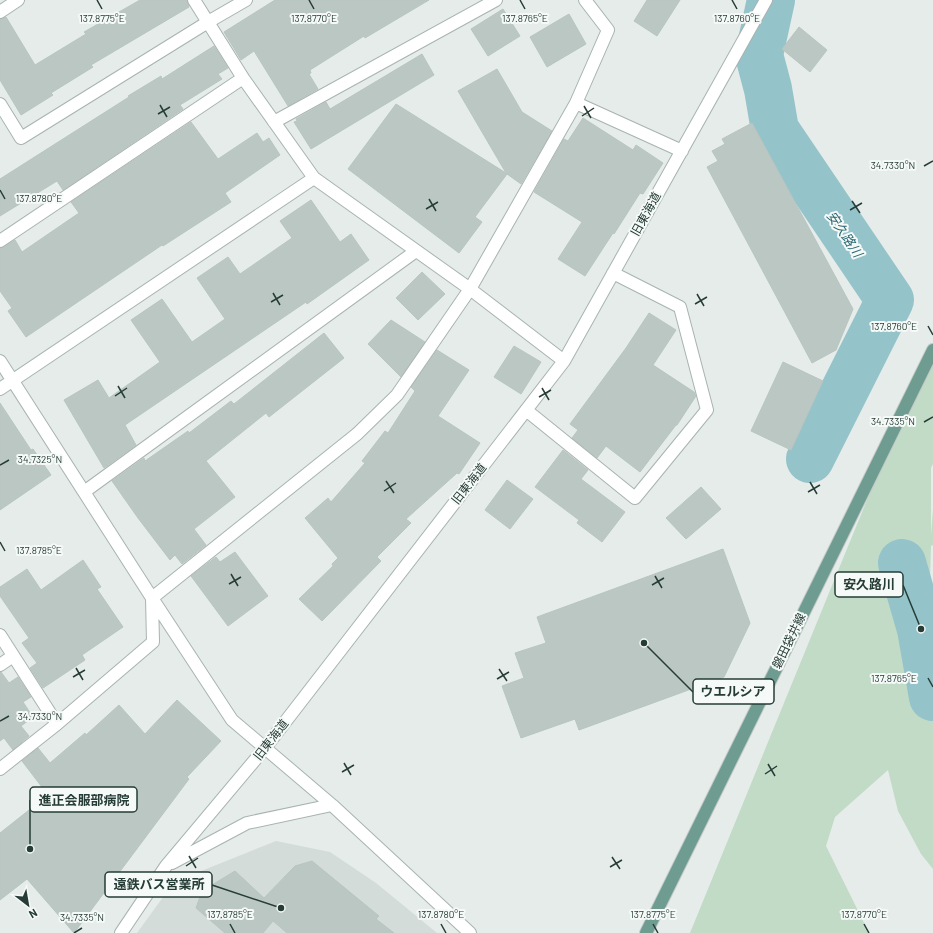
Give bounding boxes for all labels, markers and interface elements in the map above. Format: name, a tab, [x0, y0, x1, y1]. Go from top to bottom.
text: 137.8775°E	[79, 12, 125, 24]
text: 137.8770°E	[291, 12, 337, 24]
text: 137.8765°E	[502, 12, 548, 24]
text: 137.8760°E	[714, 12, 760, 24]
text: 34.7330°N	[871, 159, 915, 171]
street label: 旧東海道	[627, 189, 663, 238]
text: 137.8780°E	[16, 192, 62, 204]
water label: 安久路川	[824, 208, 867, 262]
text: 137.8760°E	[871, 320, 917, 332]
text: 34.7335°N	[871, 415, 915, 427]
text: 34.7325°N	[18, 453, 62, 465]
street label: 旧東海道	[448, 460, 489, 507]
text: 137.8785°E	[16, 544, 62, 556]
callout: 安久路川	[835, 572, 903, 597]
text: 安久路川	[843, 576, 895, 592]
street label: 磐田袋井線	[769, 611, 808, 671]
text: 137.8765°E	[871, 672, 917, 684]
callout: ウエルシア	[693, 679, 774, 704]
text: ウエルシア	[700, 683, 766, 699]
text: 34.7330°N	[18, 710, 62, 722]
street label: 旧東海道	[250, 716, 291, 763]
callout: 進正会服部病院	[30, 787, 137, 812]
text: 進正会服部病院	[38, 792, 130, 808]
callout: 遠鉄バス営業所	[105, 872, 212, 897]
text: 遠鉄バス営業所	[113, 876, 205, 892]
north arrow	[8, 885, 48, 925]
text: N	[27, 907, 40, 921]
text: 137.8785°E	[207, 908, 253, 920]
text: 137.8780°E	[418, 908, 464, 920]
text: 137.8775°E	[630, 908, 676, 920]
text: 137.8770°E	[841, 908, 887, 920]
text: 34.7335°N	[60, 911, 104, 923]

